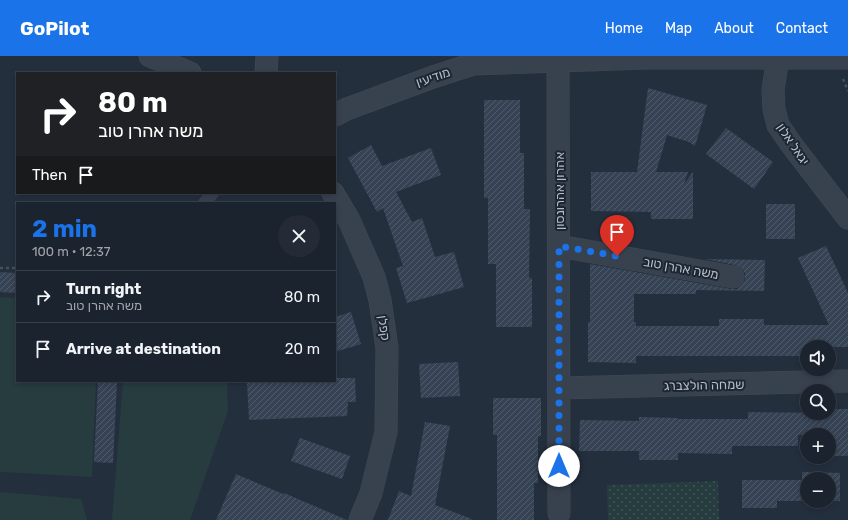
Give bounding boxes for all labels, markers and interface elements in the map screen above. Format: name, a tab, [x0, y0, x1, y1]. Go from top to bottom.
text: GoPilot	[20, 17, 89, 40]
text: Home	[605, 20, 643, 37]
text: Map	[665, 20, 692, 37]
text: About	[714, 20, 754, 37]
text: Contact	[776, 20, 828, 37]
street label: מודיעין	[414, 64, 452, 90]
text: 80 m	[98, 86, 168, 119]
icon: right	[32, 88, 84, 140]
text: משה אהרן טוב	[98, 120, 203, 142]
street label: יגאל אלון	[774, 120, 812, 168]
street label: אהרון אהרונסון	[552, 152, 567, 230]
icon: arrive	[75, 164, 97, 186]
text: Then	[32, 166, 67, 184]
text: 2 min	[32, 215, 97, 243]
button: close	[278, 215, 320, 257]
pin	[600, 215, 634, 256]
icon: arrive	[606, 221, 628, 243]
text: 100 m · 12:37	[32, 244, 110, 259]
street label: משה אהרן טוב	[642, 254, 720, 282]
text: Turn right	[66, 280, 141, 298]
icon: right	[32, 286, 54, 308]
text: 80 m	[284, 288, 320, 306]
text: משה אהרן טוב	[66, 298, 142, 313]
street label: קפלן	[375, 314, 393, 342]
icon: arrive	[32, 338, 54, 360]
text: Arrive at destination	[66, 340, 221, 358]
text: 20 m	[285, 340, 320, 358]
map controls	[800, 340, 836, 508]
button: sound	[800, 340, 836, 376]
street label: שמחה הולצברג	[663, 377, 745, 393]
button: search	[800, 384, 836, 420]
button: +	[800, 428, 836, 464]
position arrow	[538, 445, 580, 487]
button: −	[800, 472, 836, 508]

